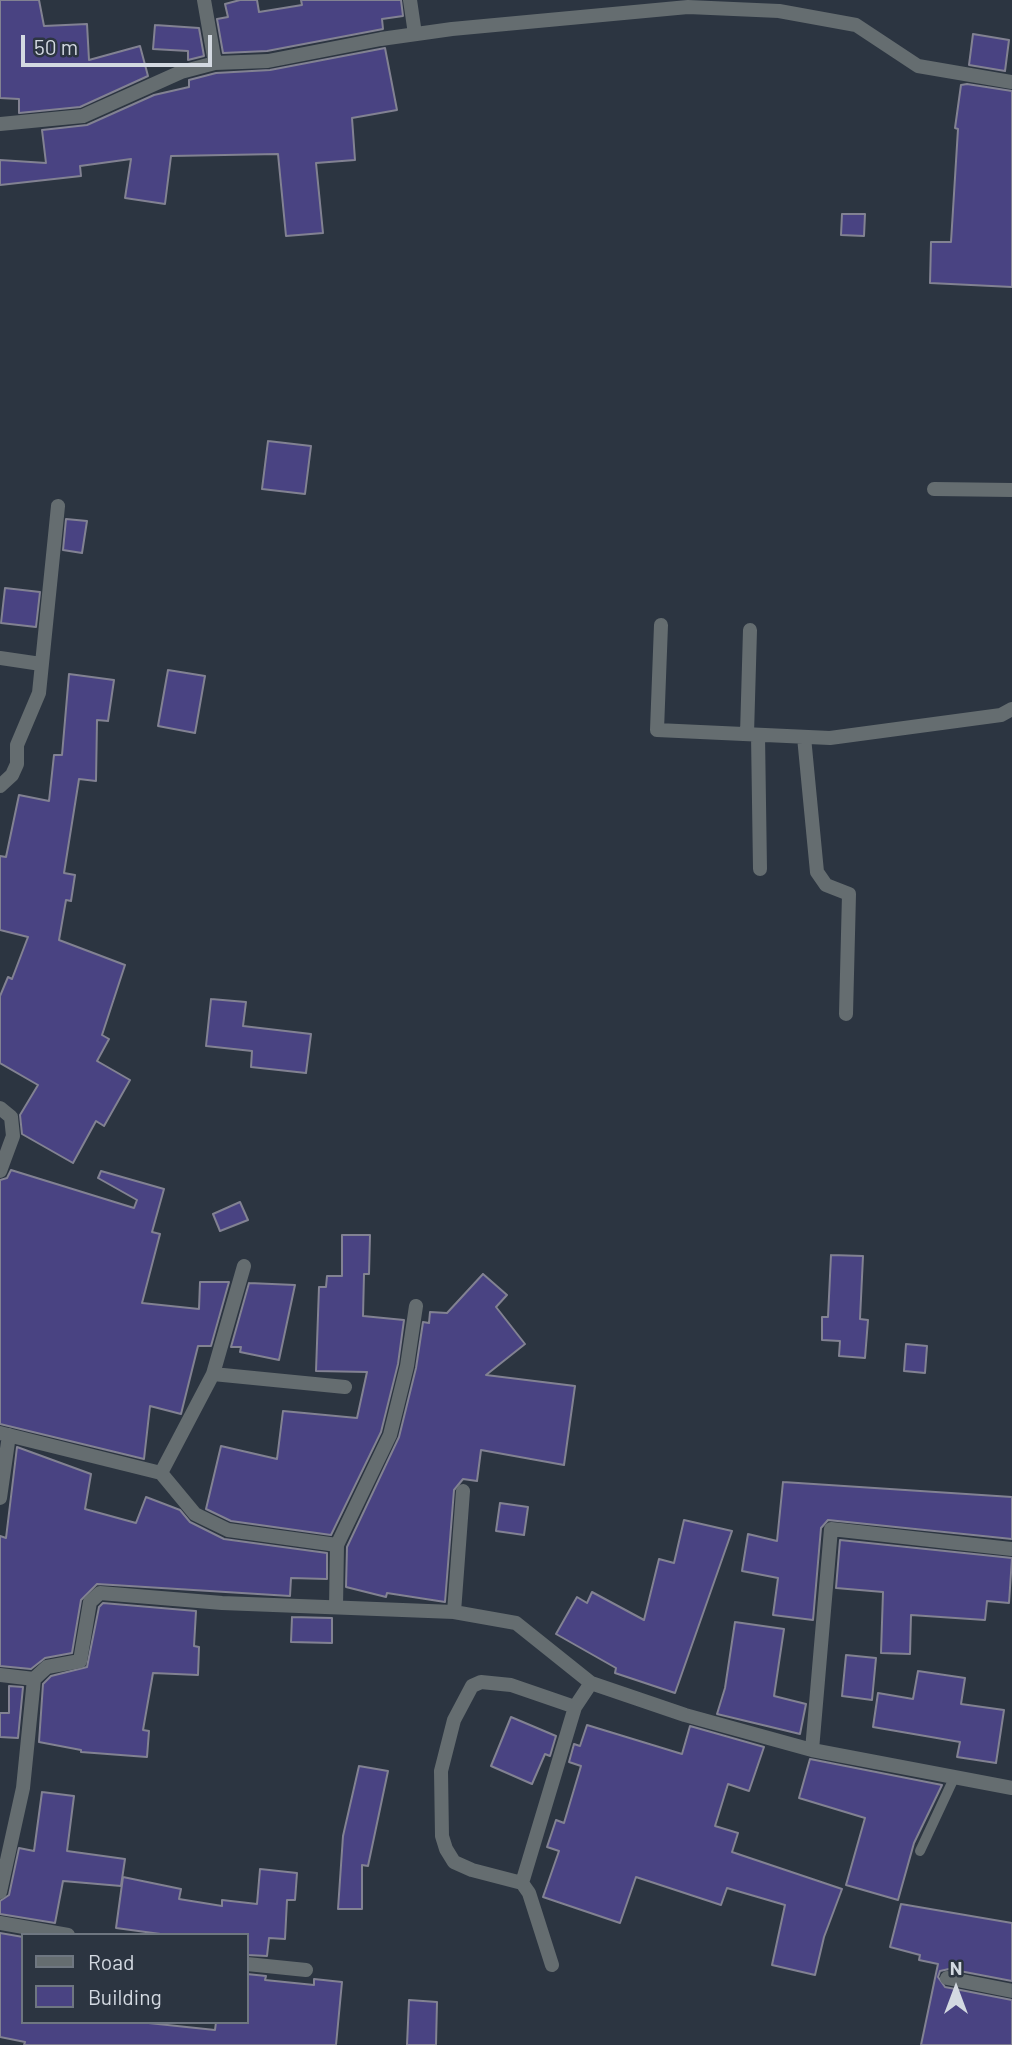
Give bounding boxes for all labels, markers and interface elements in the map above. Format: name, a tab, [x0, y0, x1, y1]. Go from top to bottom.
scale bar	[24, 21, 215, 65]
text: 50 m	[34, 34, 78, 59]
legend	[21, 1933, 248, 2024]
text: Road	[88, 1949, 134, 1974]
north arrow	[921, 1954, 991, 2024]
text: N	[950, 1956, 962, 1979]
text: Building	[88, 1984, 162, 2009]

